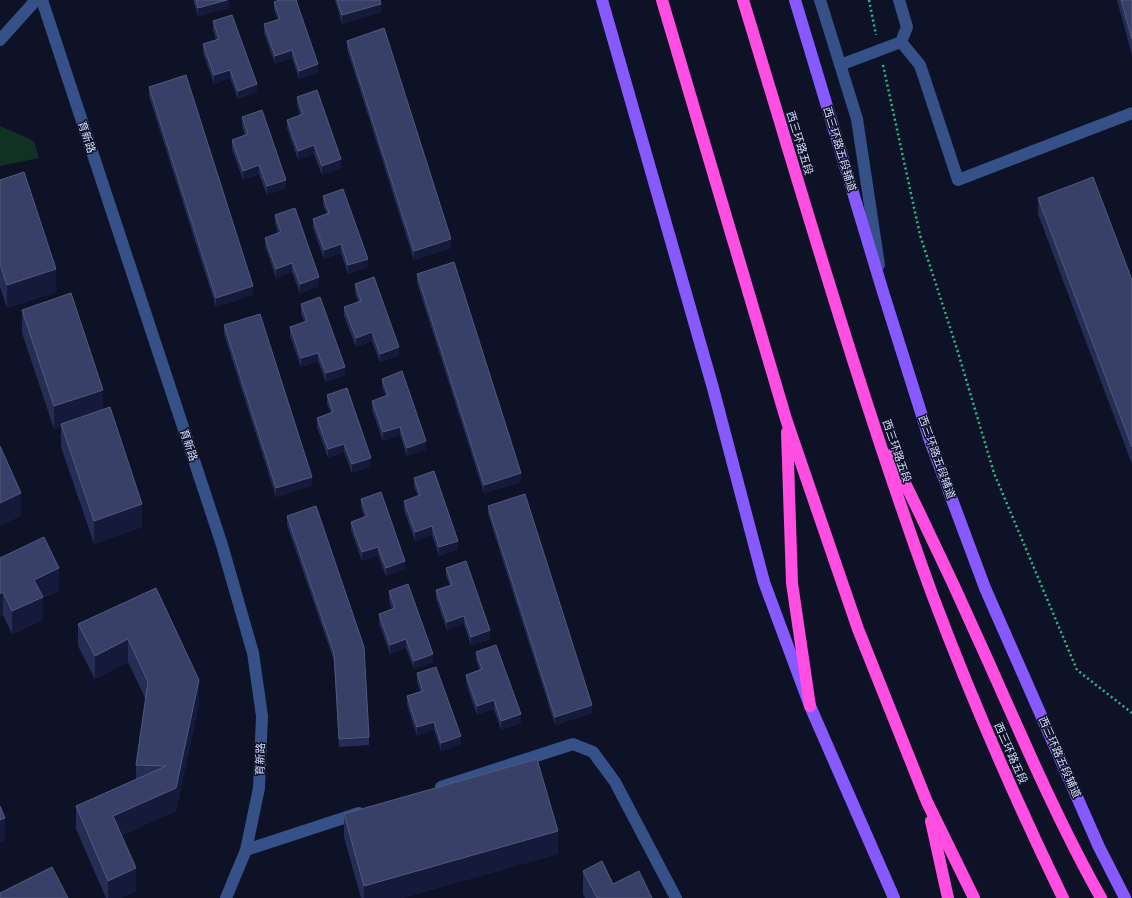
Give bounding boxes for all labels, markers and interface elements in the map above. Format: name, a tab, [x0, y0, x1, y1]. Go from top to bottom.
street label: 西三环路五段辅道	[820, 105, 859, 193]
street label: 西三环路五段	[784, 110, 815, 177]
street label: 育新路	[75, 119, 98, 155]
street label: 西三环路五段辅道	[915, 414, 958, 501]
street label: 西三环路五段	[880, 418, 913, 484]
street label: 育新路	[177, 427, 200, 463]
street label: 西三环路五段辅道	[1036, 714, 1083, 800]
street label: 西三环路五段	[991, 720, 1030, 786]
street label: 育新路	[253, 742, 268, 776]

